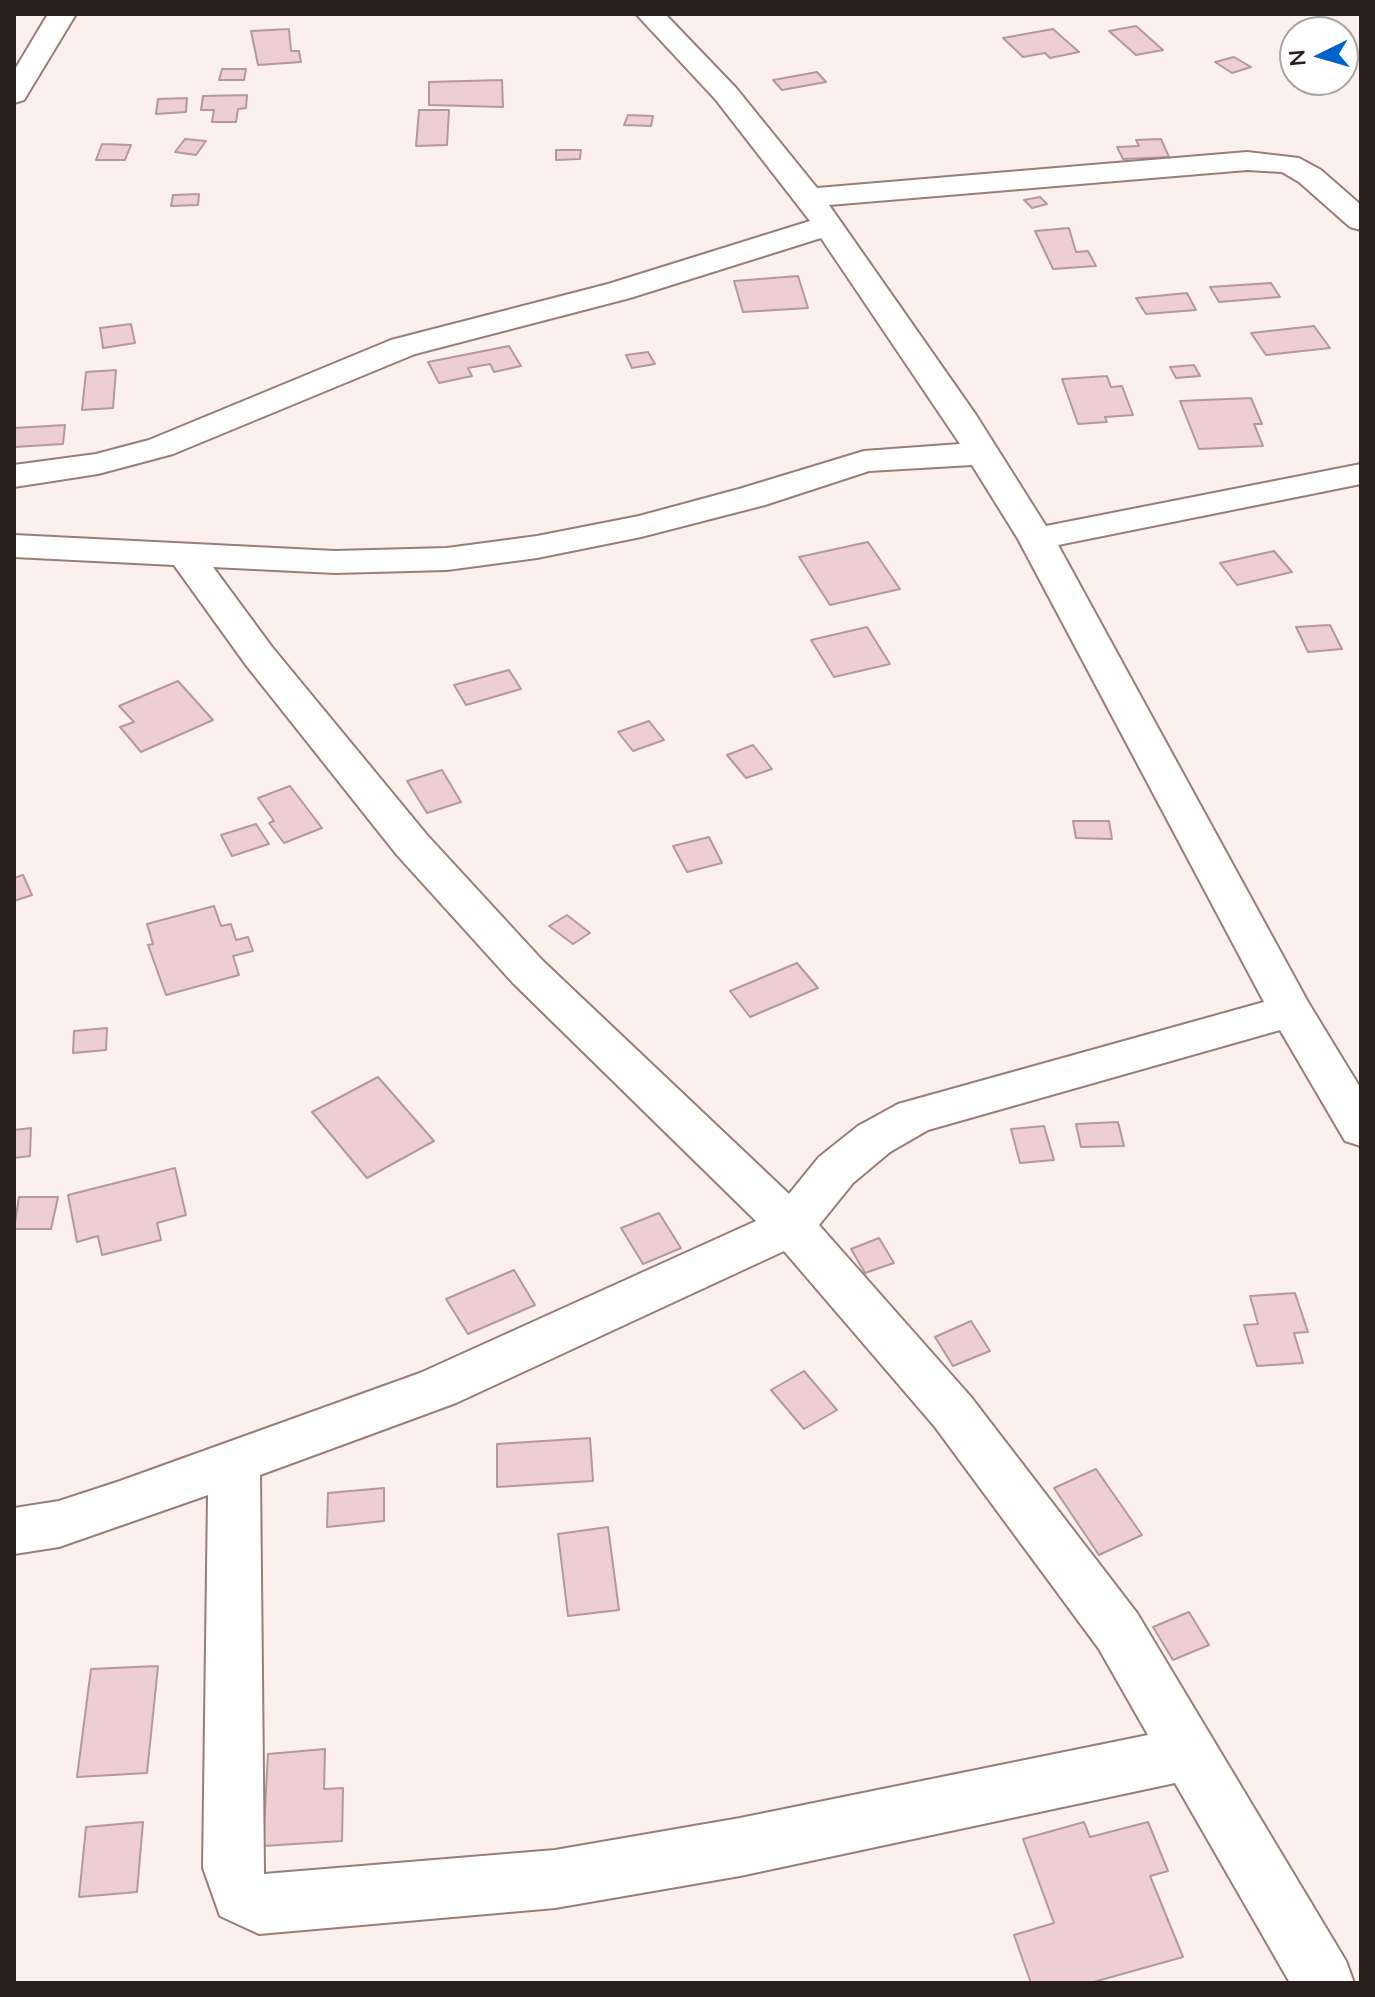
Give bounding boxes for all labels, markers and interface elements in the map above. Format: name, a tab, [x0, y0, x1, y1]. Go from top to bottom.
north arrow	[1279, 16, 1359, 96]
text: N	[1282, 48, 1312, 67]

